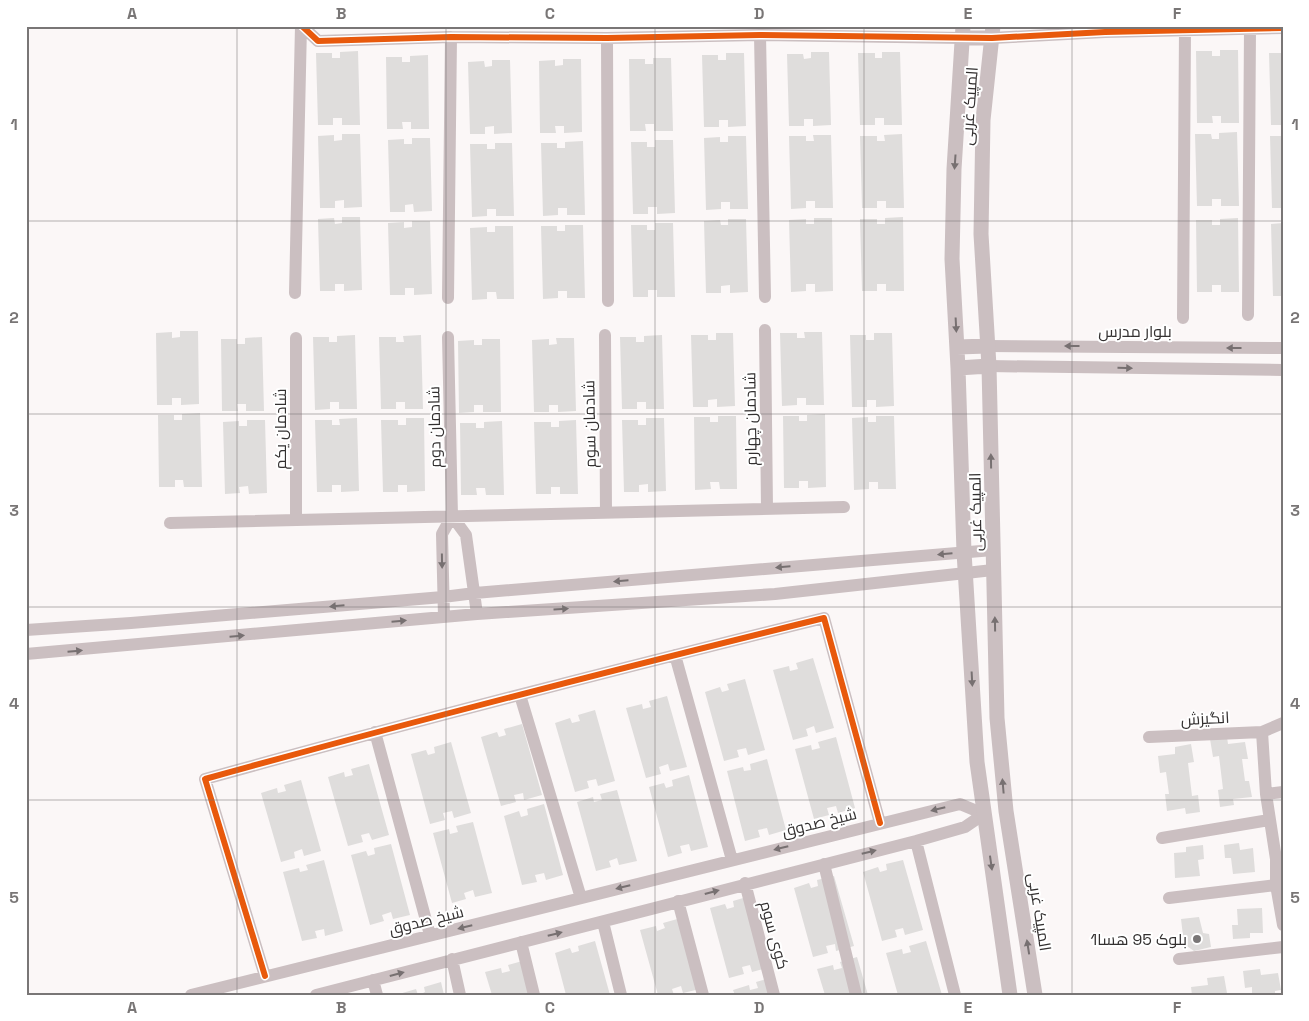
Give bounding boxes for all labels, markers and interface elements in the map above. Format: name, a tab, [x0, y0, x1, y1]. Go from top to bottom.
text: A	[127, 3, 137, 24]
text: B	[336, 3, 346, 24]
text: C	[545, 3, 555, 24]
text: D	[754, 3, 764, 24]
text: E	[964, 3, 973, 24]
text: F	[1173, 3, 1182, 24]
street label: المپیک غربی	[956, 66, 983, 146]
text: 1	[10, 114, 18, 135]
text: 1	[1291, 114, 1299, 135]
one-way arrow	[950, 154, 958, 170]
text: 2	[9, 307, 19, 328]
text: 2	[1290, 307, 1300, 328]
one-way arrow	[952, 317, 960, 333]
street label: بلوار مدرس	[1098, 321, 1172, 342]
one-way arrow	[1063, 342, 1079, 350]
one-way arrow	[1226, 344, 1242, 352]
one-way arrow	[1117, 364, 1133, 372]
street label: شادمان چهارم	[739, 372, 763, 466]
street label: شادمان سوم	[578, 380, 602, 468]
street label: شادمان دوم	[423, 386, 447, 468]
street label: شادمان یکم	[270, 389, 292, 469]
one-way arrow	[987, 453, 995, 469]
street label: المپیک غربی	[964, 472, 987, 552]
text: 3	[9, 500, 19, 521]
text: 3	[1290, 500, 1300, 521]
one-way arrow	[936, 550, 952, 558]
one-way arrow	[438, 554, 446, 570]
one-way arrow	[774, 563, 790, 571]
one-way arrow	[612, 577, 628, 585]
one-way arrow	[329, 602, 345, 610]
one-way arrow	[553, 604, 569, 612]
one-way arrow	[990, 616, 998, 632]
one-way arrow	[391, 617, 407, 625]
one-way arrow	[229, 632, 245, 640]
one-way arrow	[67, 646, 83, 654]
one-way arrow	[968, 671, 976, 687]
text: 4	[9, 693, 19, 714]
text: 4	[1290, 693, 1300, 714]
street label: انگیزش	[1180, 707, 1230, 730]
one-way arrow	[999, 778, 1007, 794]
street label: شیخ صدوق	[780, 803, 859, 843]
one-way arrow	[931, 805, 946, 813]
one-way arrow	[773, 844, 788, 852]
one-way arrow	[862, 848, 877, 856]
one-way arrow	[988, 855, 996, 871]
street label: المپیک غربی	[1023, 872, 1056, 953]
one-way arrow	[616, 884, 631, 892]
text: 5	[9, 887, 19, 908]
text: 5	[1290, 887, 1300, 908]
one-way arrow	[704, 888, 720, 896]
street label: کوی سوم	[754, 899, 794, 972]
street label: شیخ صدوق	[387, 901, 466, 941]
one-way arrow	[458, 923, 473, 931]
place label: بلوک 95 هسا1	[1090, 929, 1187, 950]
one-way arrow	[547, 930, 562, 938]
marker: بلوک 95 هسا1	[1191, 933, 1203, 945]
one-way arrow	[1023, 938, 1031, 954]
one-way arrow	[390, 969, 405, 977]
text: A	[127, 997, 137, 1018]
text: B	[336, 997, 346, 1018]
text: C	[545, 997, 555, 1018]
text: D	[754, 997, 764, 1018]
text: E	[964, 997, 973, 1018]
text: F	[1173, 997, 1182, 1018]

